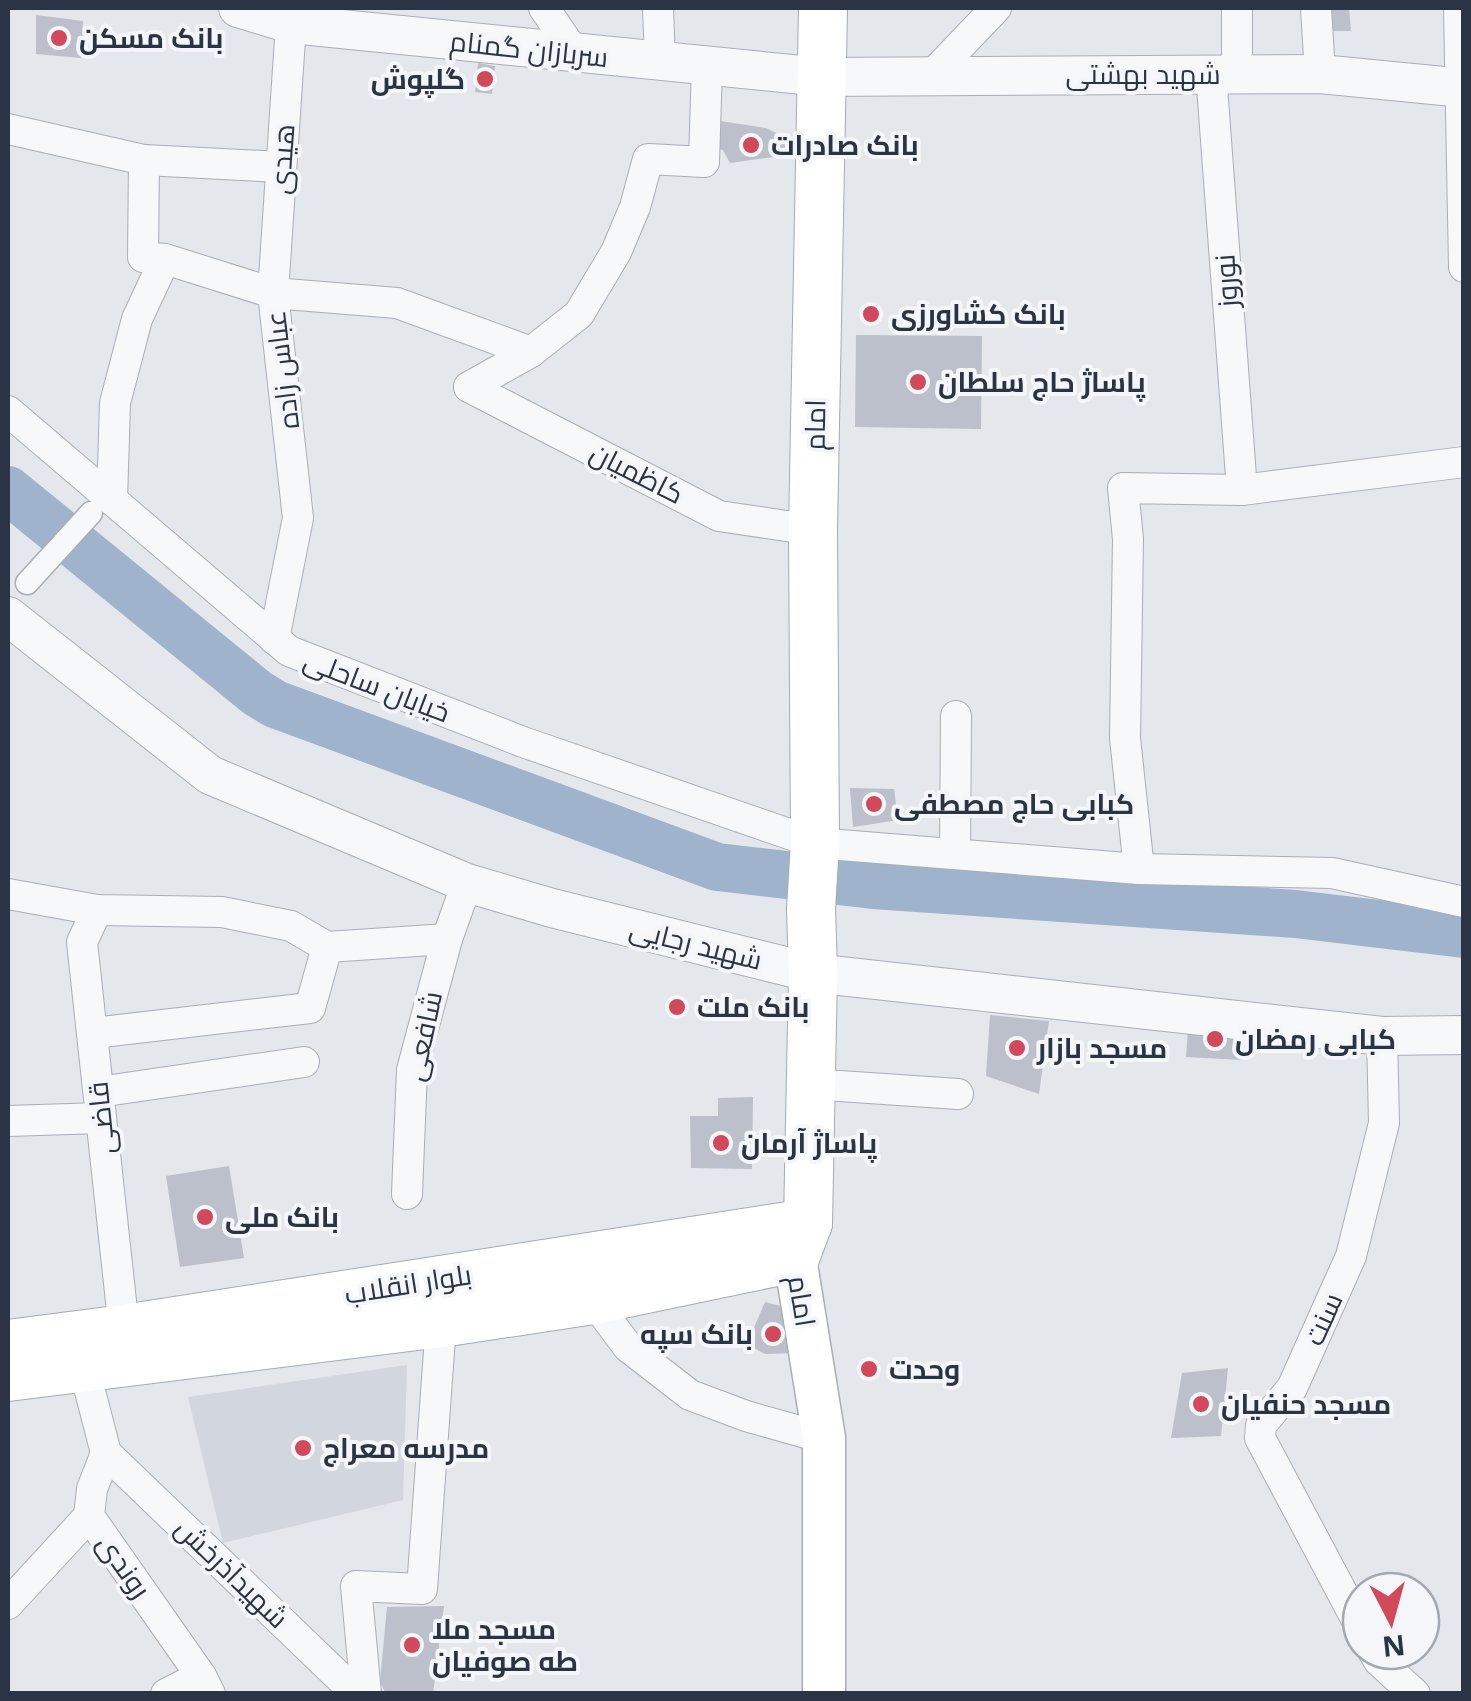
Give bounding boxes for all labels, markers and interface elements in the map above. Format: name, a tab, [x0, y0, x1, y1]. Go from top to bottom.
place label: بانک مسکن	[79, 18, 224, 56]
street label: سربازان گمنام	[448, 21, 610, 77]
marker: بانک مسکن	[48, 27, 70, 49]
street label: شهید بهشتی	[1065, 54, 1221, 92]
place label: گلپوش	[371, 59, 465, 98]
marker: گلپوش	[474, 68, 496, 90]
street label: هیدی	[260, 122, 302, 195]
place label: بانک صادرات	[771, 125, 919, 163]
marker: بانک صادرات	[740, 134, 762, 156]
street label: نوروز	[1204, 253, 1246, 311]
place label: بانک کشاورزی	[891, 294, 1066, 332]
marker: بانک کشاورزی	[860, 303, 882, 325]
street label: عباس زاده	[255, 309, 307, 432]
place label: پاساژ حاج سلطان	[938, 362, 1146, 402]
marker: پاساژ حاج سلطان	[907, 371, 929, 393]
street label: امام	[795, 399, 835, 451]
street label: کاظمیان	[584, 432, 691, 512]
street label: خیابان ساحلی	[299, 640, 456, 730]
place label: کبابی حاج مصطفی	[894, 784, 1134, 823]
marker: کبابی حاج مصطفی	[863, 793, 885, 815]
street label: شهید رجایی	[626, 908, 767, 978]
street label: شافعی	[394, 987, 450, 1084]
place label: بانک ملت	[697, 987, 810, 1025]
marker: بانک ملت	[666, 996, 688, 1018]
place label: کبابی رمضان	[1235, 1019, 1396, 1057]
place label: مسجد بازار	[1036, 1028, 1167, 1066]
marker: کبابی رمضان	[1204, 1028, 1226, 1050]
marker: مسجد بازار	[1006, 1037, 1028, 1059]
street label: قاضی	[77, 1080, 123, 1156]
place label: پاساژ آرمان	[741, 1123, 877, 1163]
marker: پاساژ آرمان	[710, 1132, 732, 1154]
place label: بانک ملی	[225, 1197, 339, 1235]
marker: بانک ملی	[194, 1206, 216, 1228]
street label: بلوار انقلاب	[342, 1254, 474, 1312]
street label: امام	[778, 1273, 826, 1329]
street label: سنت	[1294, 1286, 1350, 1351]
place label: بانک سپه	[640, 1314, 753, 1353]
marker: بانک سپه	[762, 1323, 784, 1345]
place label: وحدت	[889, 1349, 960, 1387]
marker: وحدت	[858, 1358, 880, 1380]
place label: مسجد حنفیان	[1221, 1384, 1391, 1422]
marker: مسجد حنفیان	[1190, 1393, 1212, 1415]
place label: مدرسه معراج	[323, 1428, 489, 1467]
marker: مدرسه معراج	[292, 1437, 314, 1459]
street label: شهیدآذرخش	[168, 1509, 298, 1636]
street label: روندی	[89, 1526, 161, 1605]
north arrow	[1341, 1571, 1441, 1671]
place label: مسجد ملا طه صوفیان	[432, 1609, 578, 1679]
text: N	[1380, 1627, 1407, 1667]
marker: مسجد ملا طه صوفیان	[401, 1634, 423, 1656]

